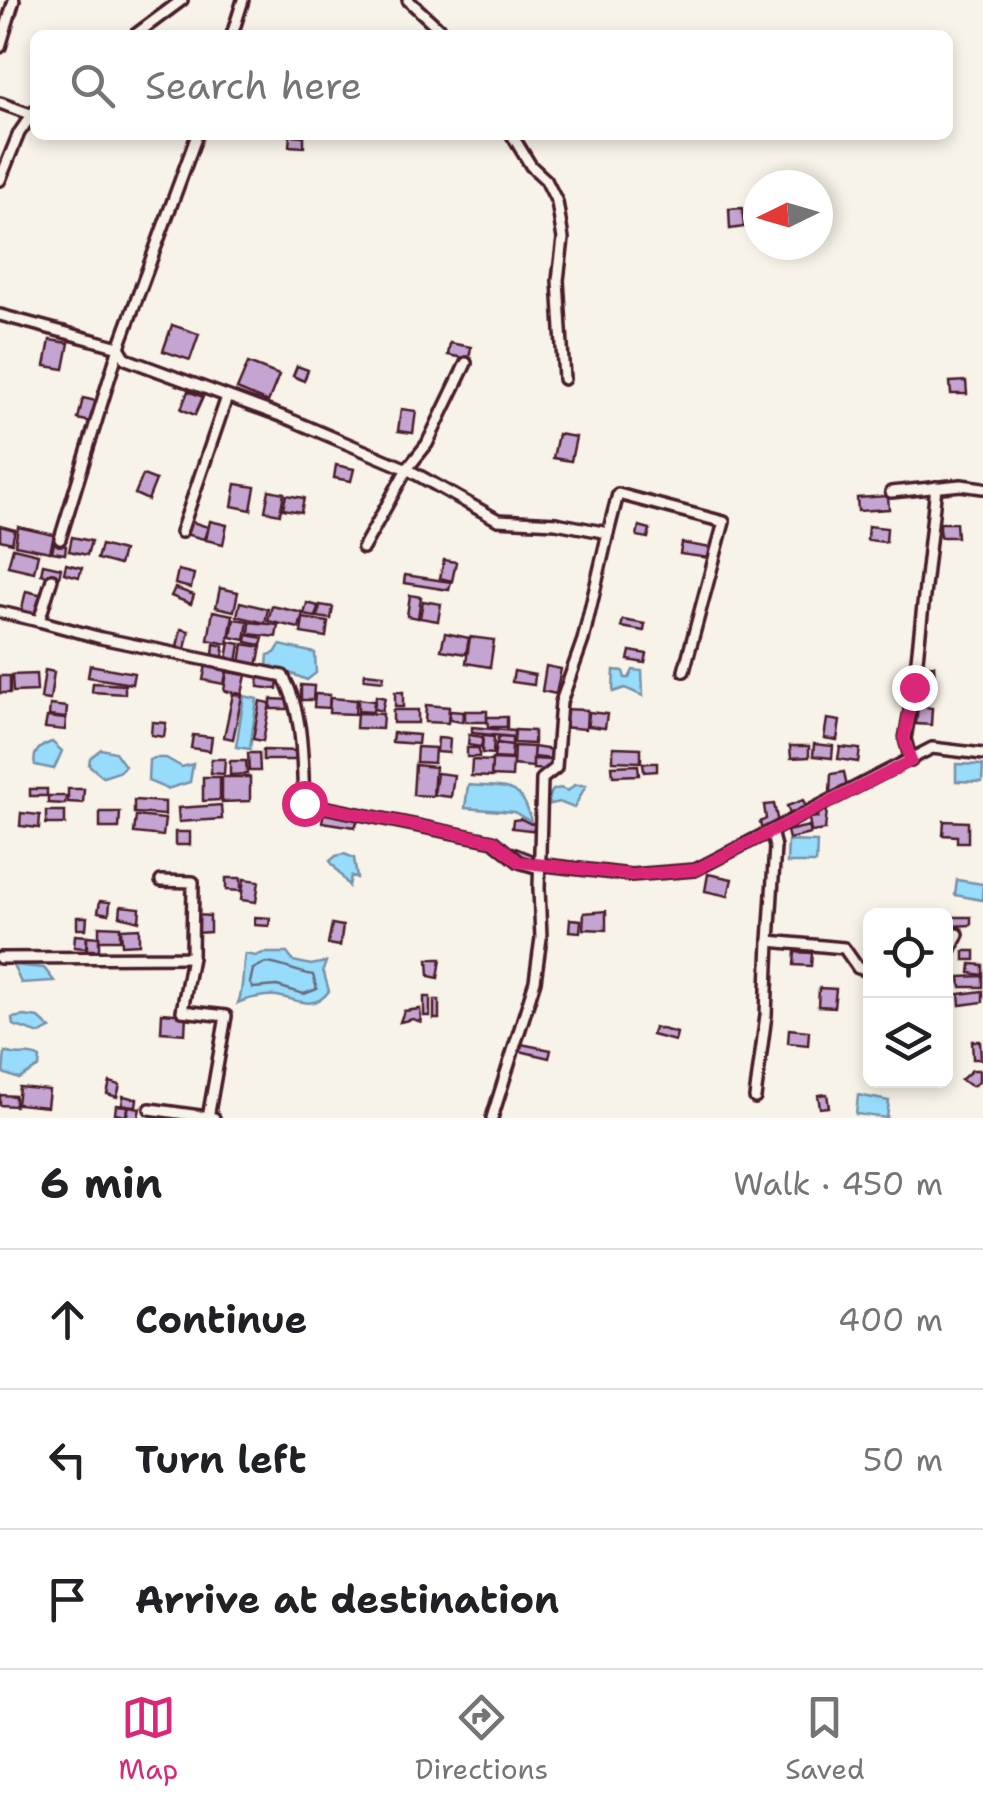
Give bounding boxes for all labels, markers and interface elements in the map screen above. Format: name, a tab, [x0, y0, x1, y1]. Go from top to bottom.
search box	[30, 30, 953, 140]
icon: search	[65, 58, 120, 113]
text: Search here	[145, 60, 362, 111]
north arrow	[743, 170, 833, 260]
route end	[892, 665, 938, 711]
route start	[282, 781, 328, 827]
map controls	[863, 908, 953, 1088]
button: locate	[863, 908, 953, 998]
button: layers	[863, 998, 953, 1088]
text: 6 min	[40, 1155, 162, 1211]
text: Walk · 450 m	[733, 1162, 943, 1205]
icon: ahead	[40, 1292, 95, 1347]
text: Continue	[135, 1294, 307, 1345]
text: 400 m	[838, 1298, 943, 1341]
icon: left	[40, 1432, 95, 1487]
text: Turn left	[135, 1434, 307, 1485]
text: 50 m	[863, 1438, 943, 1481]
icon: arrive	[40, 1572, 95, 1627]
text: Arrive at destination	[135, 1574, 559, 1625]
tab: Map	[118, 1690, 178, 1788]
tab: Directions	[415, 1690, 548, 1788]
tab: Saved	[785, 1690, 865, 1788]

